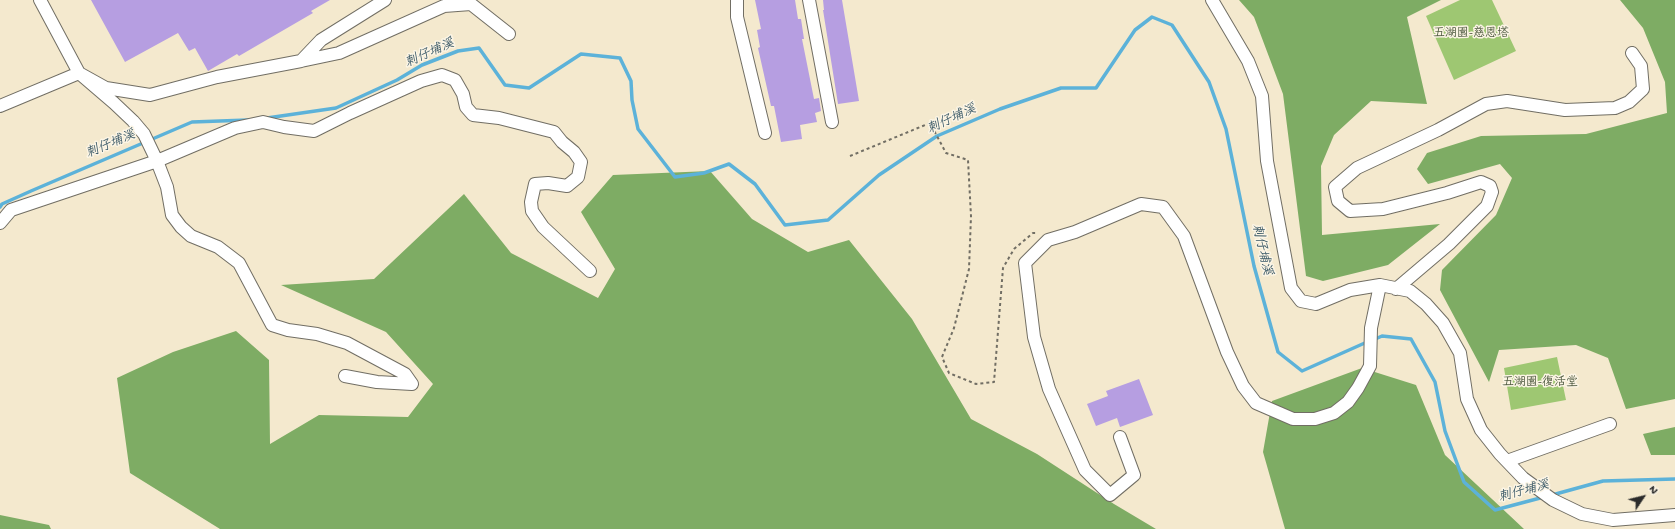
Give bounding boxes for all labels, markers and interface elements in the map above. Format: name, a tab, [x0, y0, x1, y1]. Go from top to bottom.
park label: 五湖園-慈恩塔	[1433, 27, 1509, 41]
water label: 刺仔埔溪	[403, 36, 457, 72]
water label: 刺仔埔溪	[925, 102, 979, 138]
water label: 刺仔埔溪	[84, 128, 138, 162]
water label: 刺仔埔溪	[1248, 223, 1274, 277]
park label: 五湖園-復活堂	[1502, 376, 1578, 390]
north arrow	[1623, 477, 1663, 517]
water label: 刺仔埔溪	[1497, 478, 1551, 506]
text: N	[1646, 484, 1660, 497]

